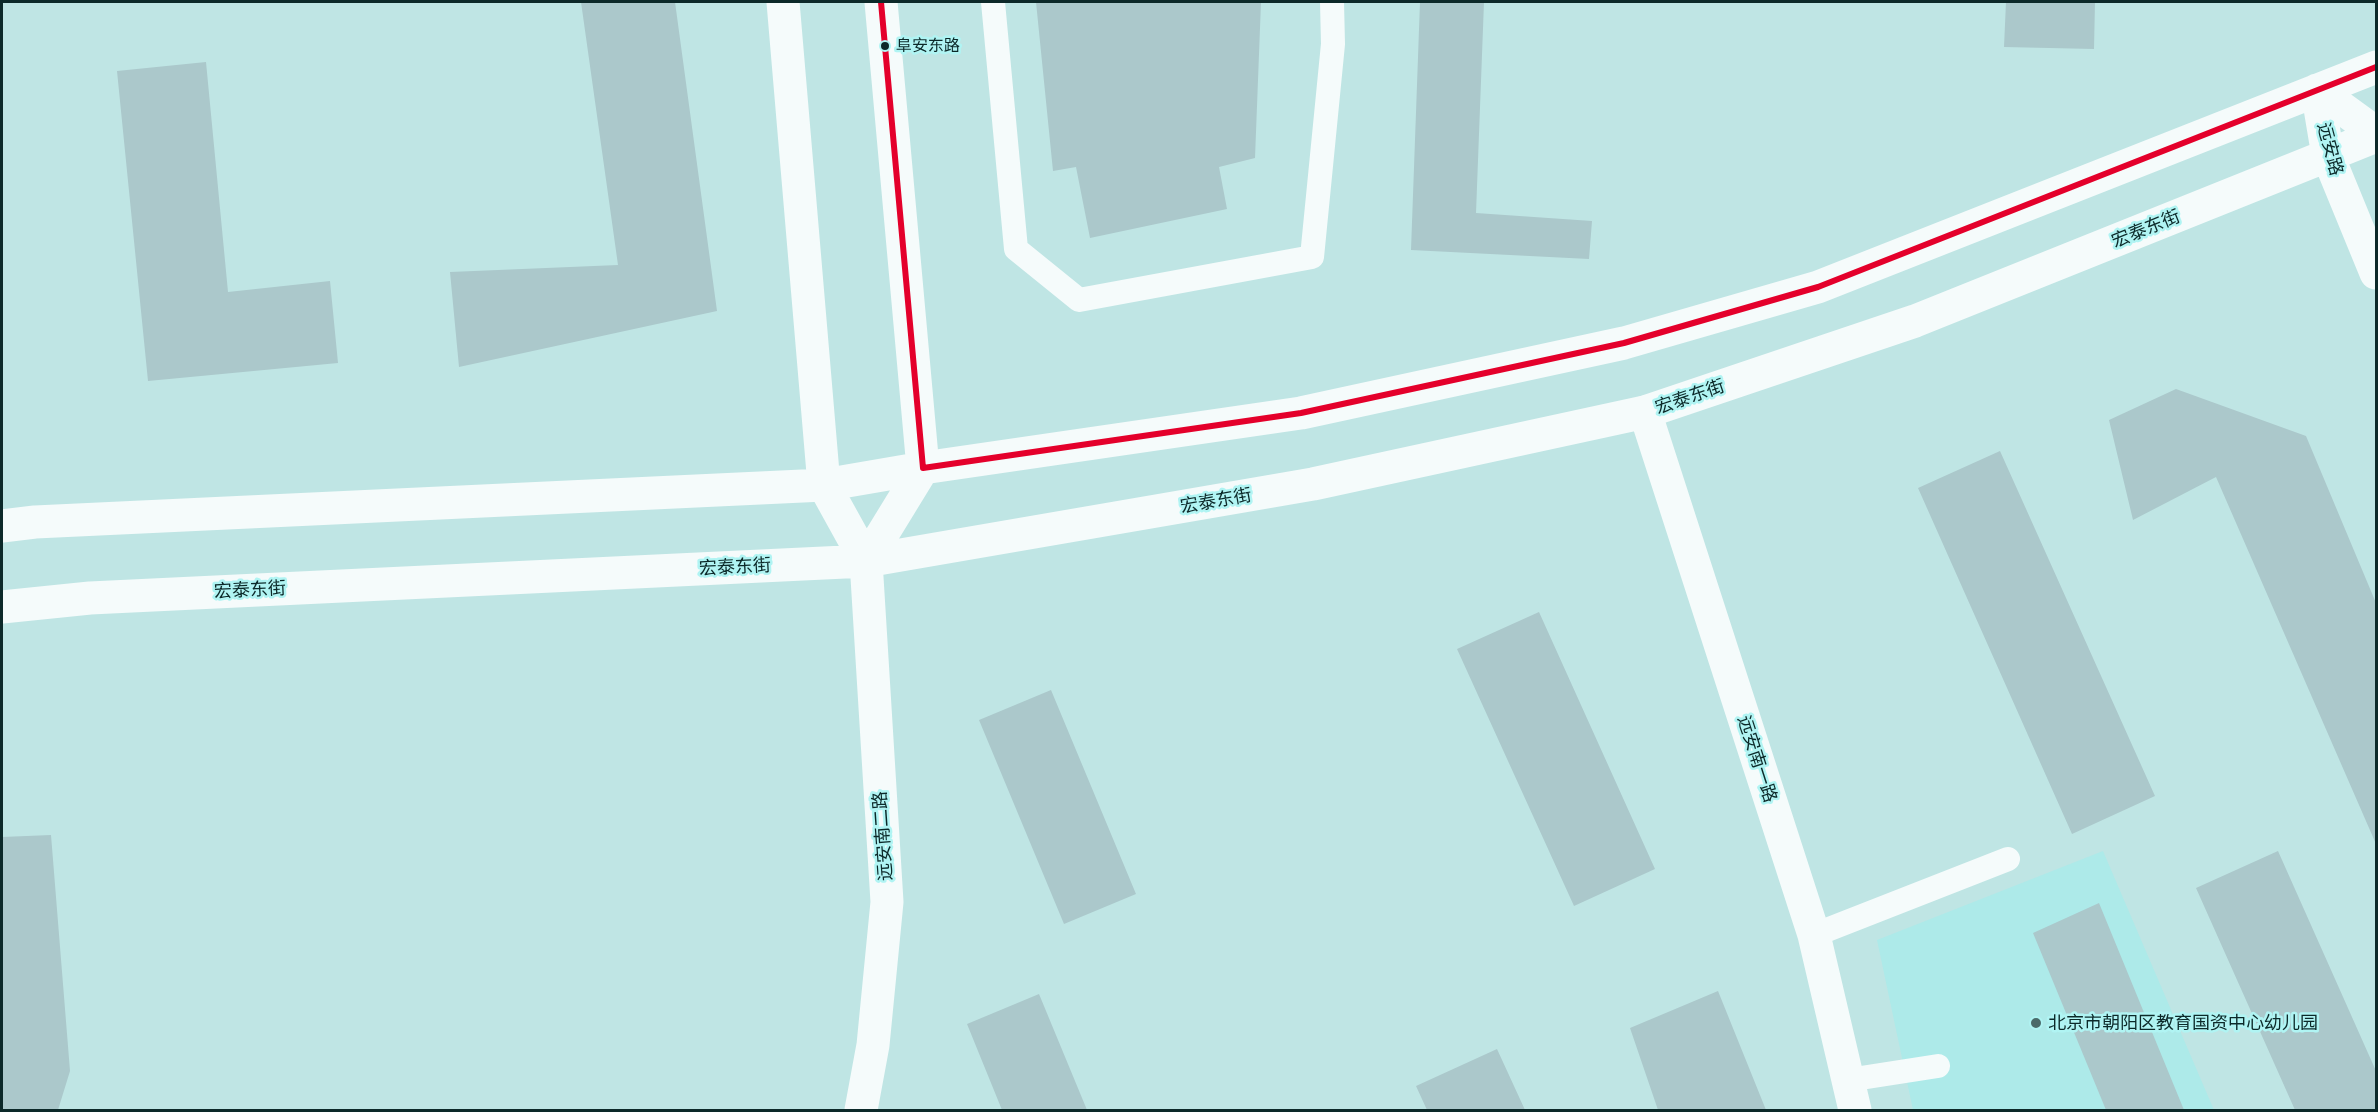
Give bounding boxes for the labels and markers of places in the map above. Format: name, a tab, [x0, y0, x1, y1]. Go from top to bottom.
place label: 阜安东路	[896, 36, 960, 56]
marker: 阜安东路	[879, 40, 891, 52]
place label: 北京市朝阳区教育国资中心幼儿园	[2048, 1012, 2318, 1034]
marker: 北京市朝阳区教育国资中心幼儿园	[2029, 1016, 2043, 1030]

